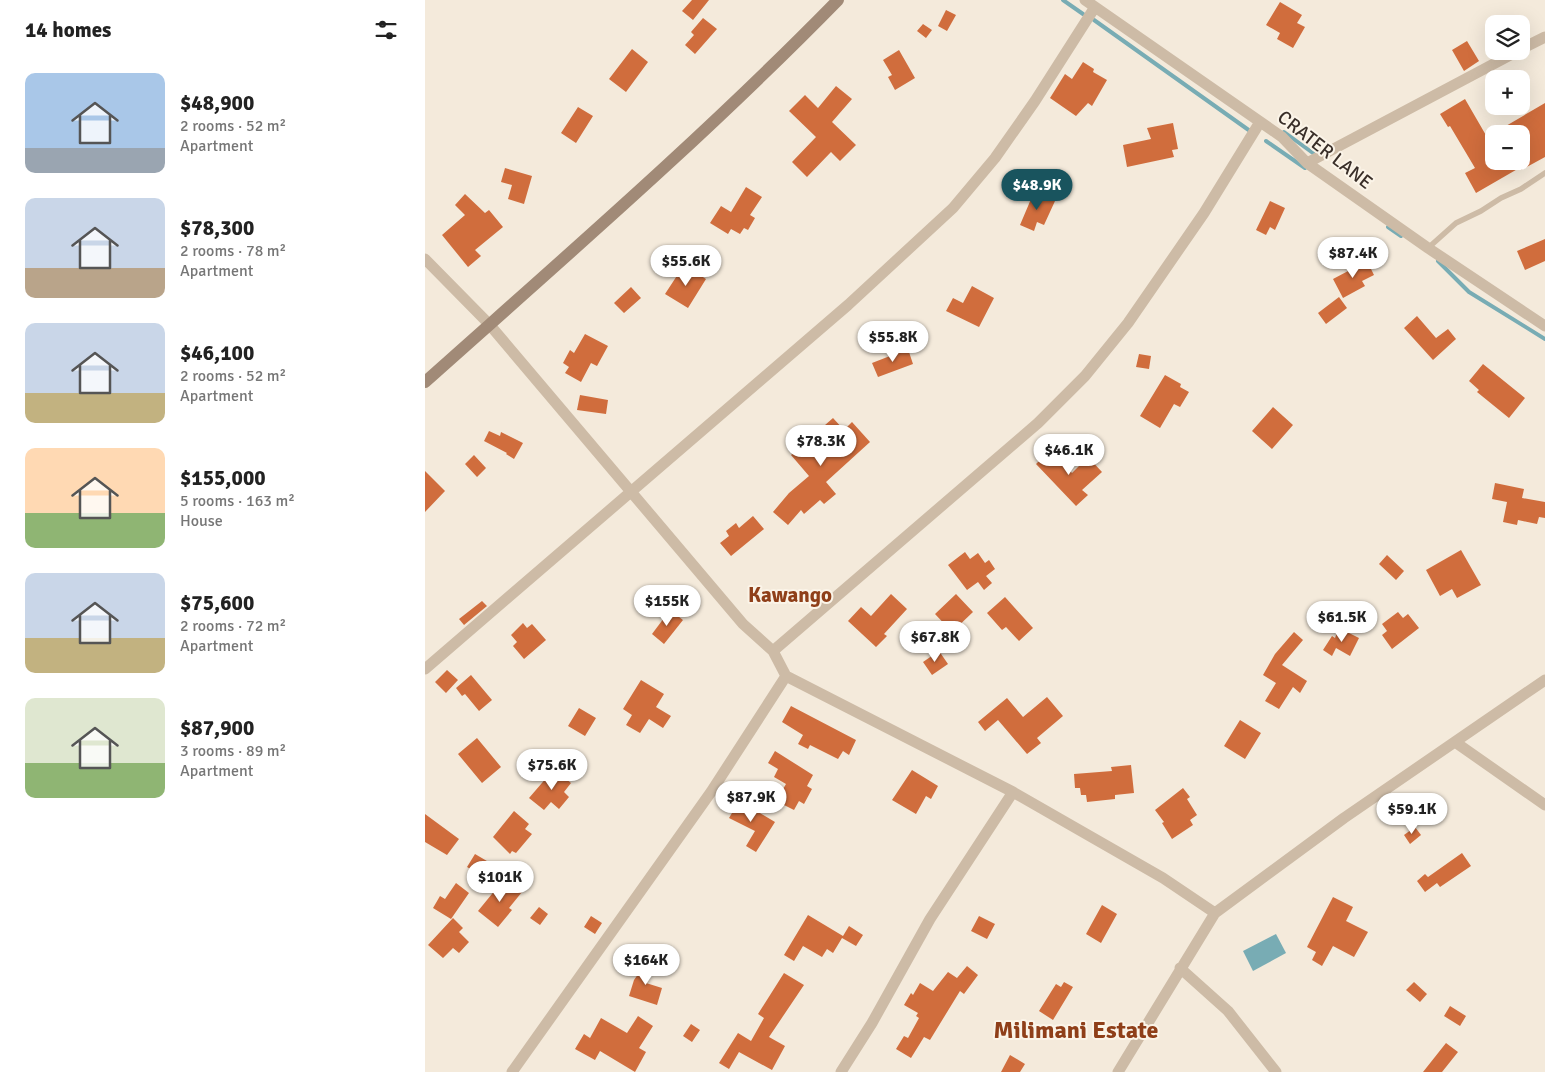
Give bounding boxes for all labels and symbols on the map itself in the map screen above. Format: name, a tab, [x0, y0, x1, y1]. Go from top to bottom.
street label: CRATER LANE	[1273, 105, 1377, 195]
pin: $48.9K	[996, 168, 1078, 211]
pin: $87.4K	[1312, 236, 1394, 279]
pin: $55.6K	[645, 244, 727, 287]
pin: $55.8K	[852, 320, 934, 363]
pin: $78.3K	[780, 424, 862, 467]
pin: $46.1K	[1028, 434, 1110, 476]
district label: Kawango	[748, 582, 832, 608]
pin: $155K	[632, 584, 702, 627]
pin: $61.5K	[1301, 600, 1383, 643]
pin: $67.8K	[894, 620, 976, 663]
pin: $75.6K	[511, 748, 593, 791]
pin: $87.9K	[710, 780, 792, 823]
pin: $59.1K	[1371, 792, 1453, 835]
pin: $101K	[465, 860, 535, 903]
pin: $164K	[611, 944, 681, 986]
district label: Milimani Estate	[993, 1015, 1159, 1045]

